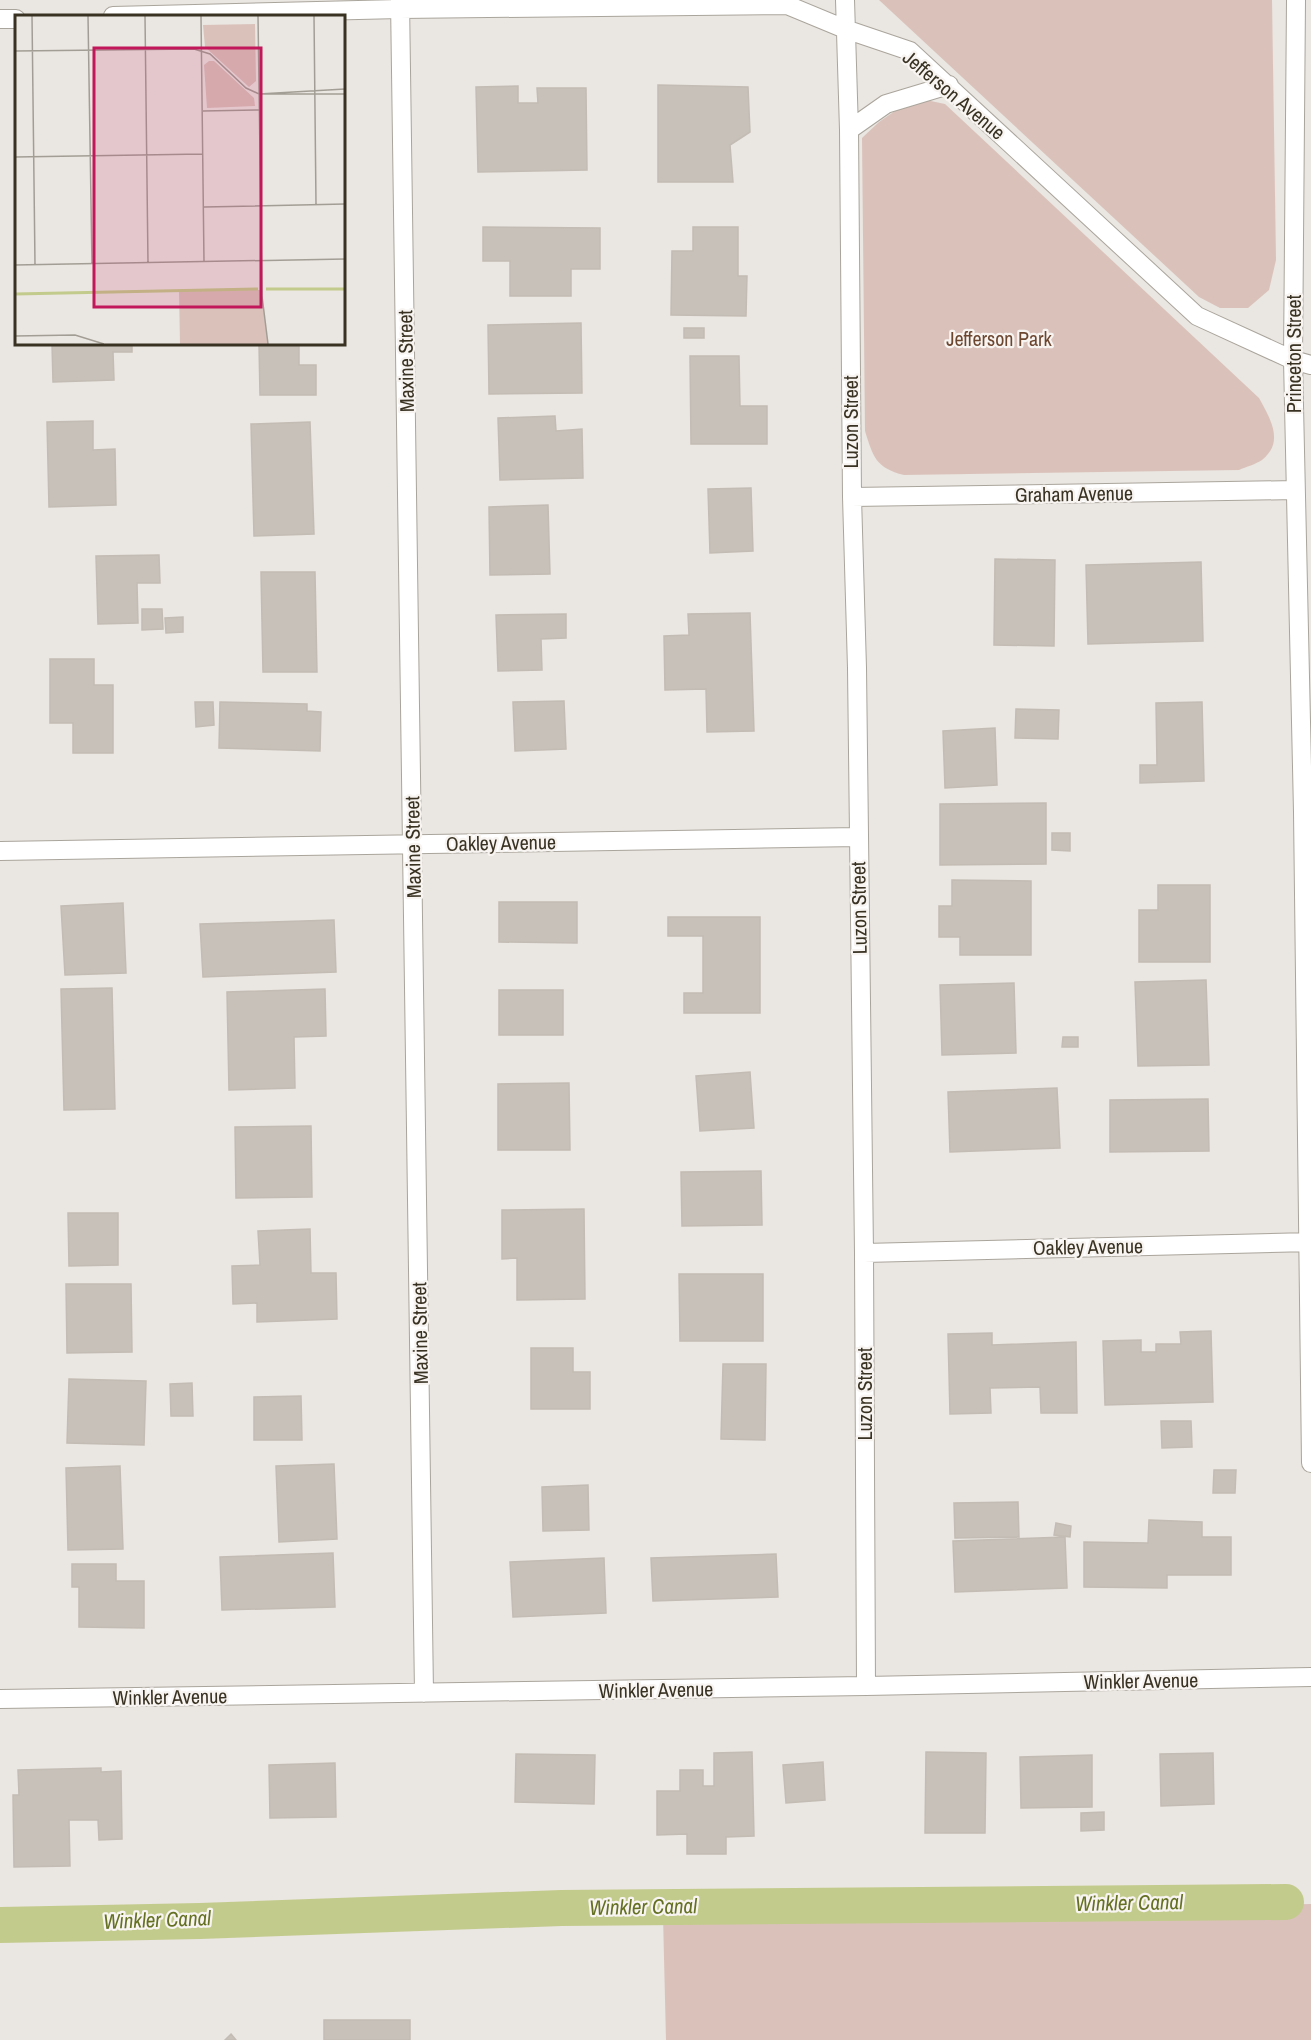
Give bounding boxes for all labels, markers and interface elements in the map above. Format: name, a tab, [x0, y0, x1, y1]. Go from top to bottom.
inset map	[15, 15, 345, 345]
street label: Jefferson Avenue	[897, 44, 1011, 146]
street label: Princeton Street	[1280, 294, 1307, 413]
street label: Maxine Street	[391, 309, 420, 412]
park label: Jefferson Park	[946, 325, 1053, 352]
street label: Luzon Street	[837, 375, 864, 469]
street label: Graham Avenue	[1015, 479, 1133, 508]
street label: Maxine Street	[398, 795, 427, 898]
street label: Oakley Avenue	[446, 828, 556, 857]
street label: Luzon Street	[844, 861, 873, 955]
street label: Oakley Avenue	[1033, 1232, 1143, 1261]
street label: Maxine Street	[405, 1281, 434, 1384]
street label: Luzon Street	[851, 1347, 878, 1441]
street label: Winkler Avenue	[1083, 1666, 1199, 1695]
street label: Winkler Avenue	[598, 1675, 714, 1704]
street label: Winkler Avenue	[112, 1682, 228, 1711]
water label: Winkler Canal	[1075, 1887, 1184, 1918]
water label: Winkler Canal	[589, 1891, 698, 1922]
water label: Winkler Canal	[103, 1903, 213, 1936]

